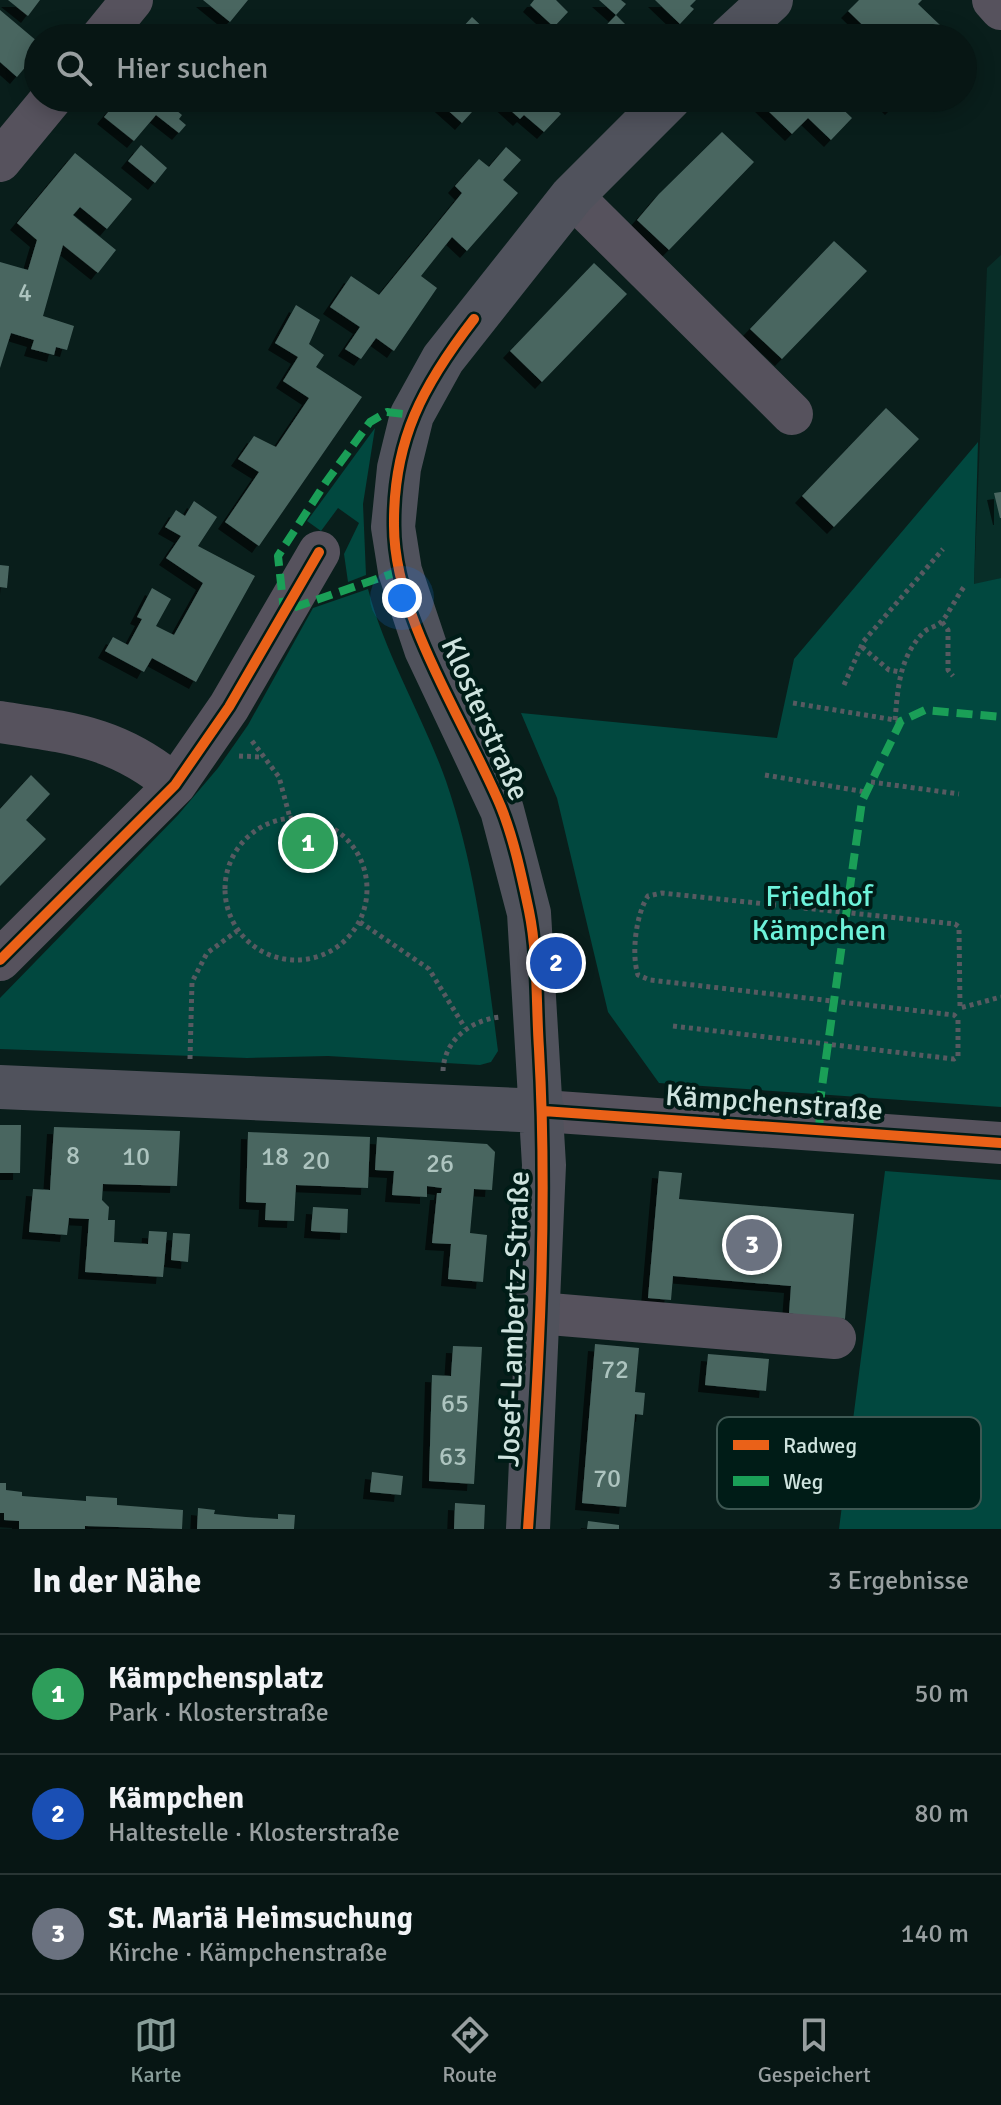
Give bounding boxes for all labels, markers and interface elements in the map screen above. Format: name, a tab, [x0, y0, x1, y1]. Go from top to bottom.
search box	[24, 24, 977, 112]
icon: search	[52, 46, 96, 90]
text: Hier suchen	[116, 50, 268, 87]
house number: 4	[18, 277, 32, 309]
your location	[382, 578, 422, 618]
street label: Klosterstraße	[433, 632, 537, 806]
pin: 1	[282, 813, 334, 873]
park label: Friedhof Kämpchen	[752, 878, 886, 949]
pin: 2	[530, 933, 582, 993]
street label: Kämpchenstraße	[664, 1077, 884, 1129]
house number: 8	[66, 1140, 80, 1172]
house number: 10	[122, 1141, 150, 1173]
house number: 18	[261, 1141, 289, 1173]
house number: 20	[302, 1145, 330, 1177]
house number: 26	[426, 1148, 454, 1180]
street label: Josef-Lambertz-Straße	[490, 1170, 538, 1468]
pin: 3	[726, 1215, 778, 1275]
house number: 72	[601, 1354, 629, 1386]
house number: 65	[441, 1388, 469, 1420]
legend	[717, 1417, 981, 1509]
text: Radweg	[783, 1432, 857, 1459]
house number: 63	[439, 1441, 467, 1473]
house number: 70	[593, 1463, 621, 1495]
text: Weg	[783, 1468, 823, 1495]
text: In der Nähe	[32, 1560, 201, 1602]
text: 3 Ergebnisse	[828, 1565, 969, 1597]
text: Kämpchensplatz	[108, 1660, 323, 1697]
text: 1	[51, 1678, 65, 1710]
text: 50 m	[914, 1678, 969, 1710]
text: Park · Klosterstraße	[108, 1697, 329, 1729]
text: Kämpchen	[108, 1780, 244, 1817]
text: 2	[51, 1798, 65, 1830]
text: 80 m	[914, 1798, 969, 1830]
text: Haltestelle · Klosterstraße	[108, 1817, 400, 1849]
text: St. Mariä Heimsuchung	[108, 1900, 413, 1937]
text: 3	[51, 1918, 65, 1950]
text: 140 m	[900, 1918, 969, 1950]
text: Kirche · Kämpchenstraße	[108, 1937, 388, 1969]
tab: Karte	[130, 2013, 182, 2088]
tab: Route	[442, 2013, 497, 2088]
tab: Gespeichert	[758, 2013, 871, 2088]

